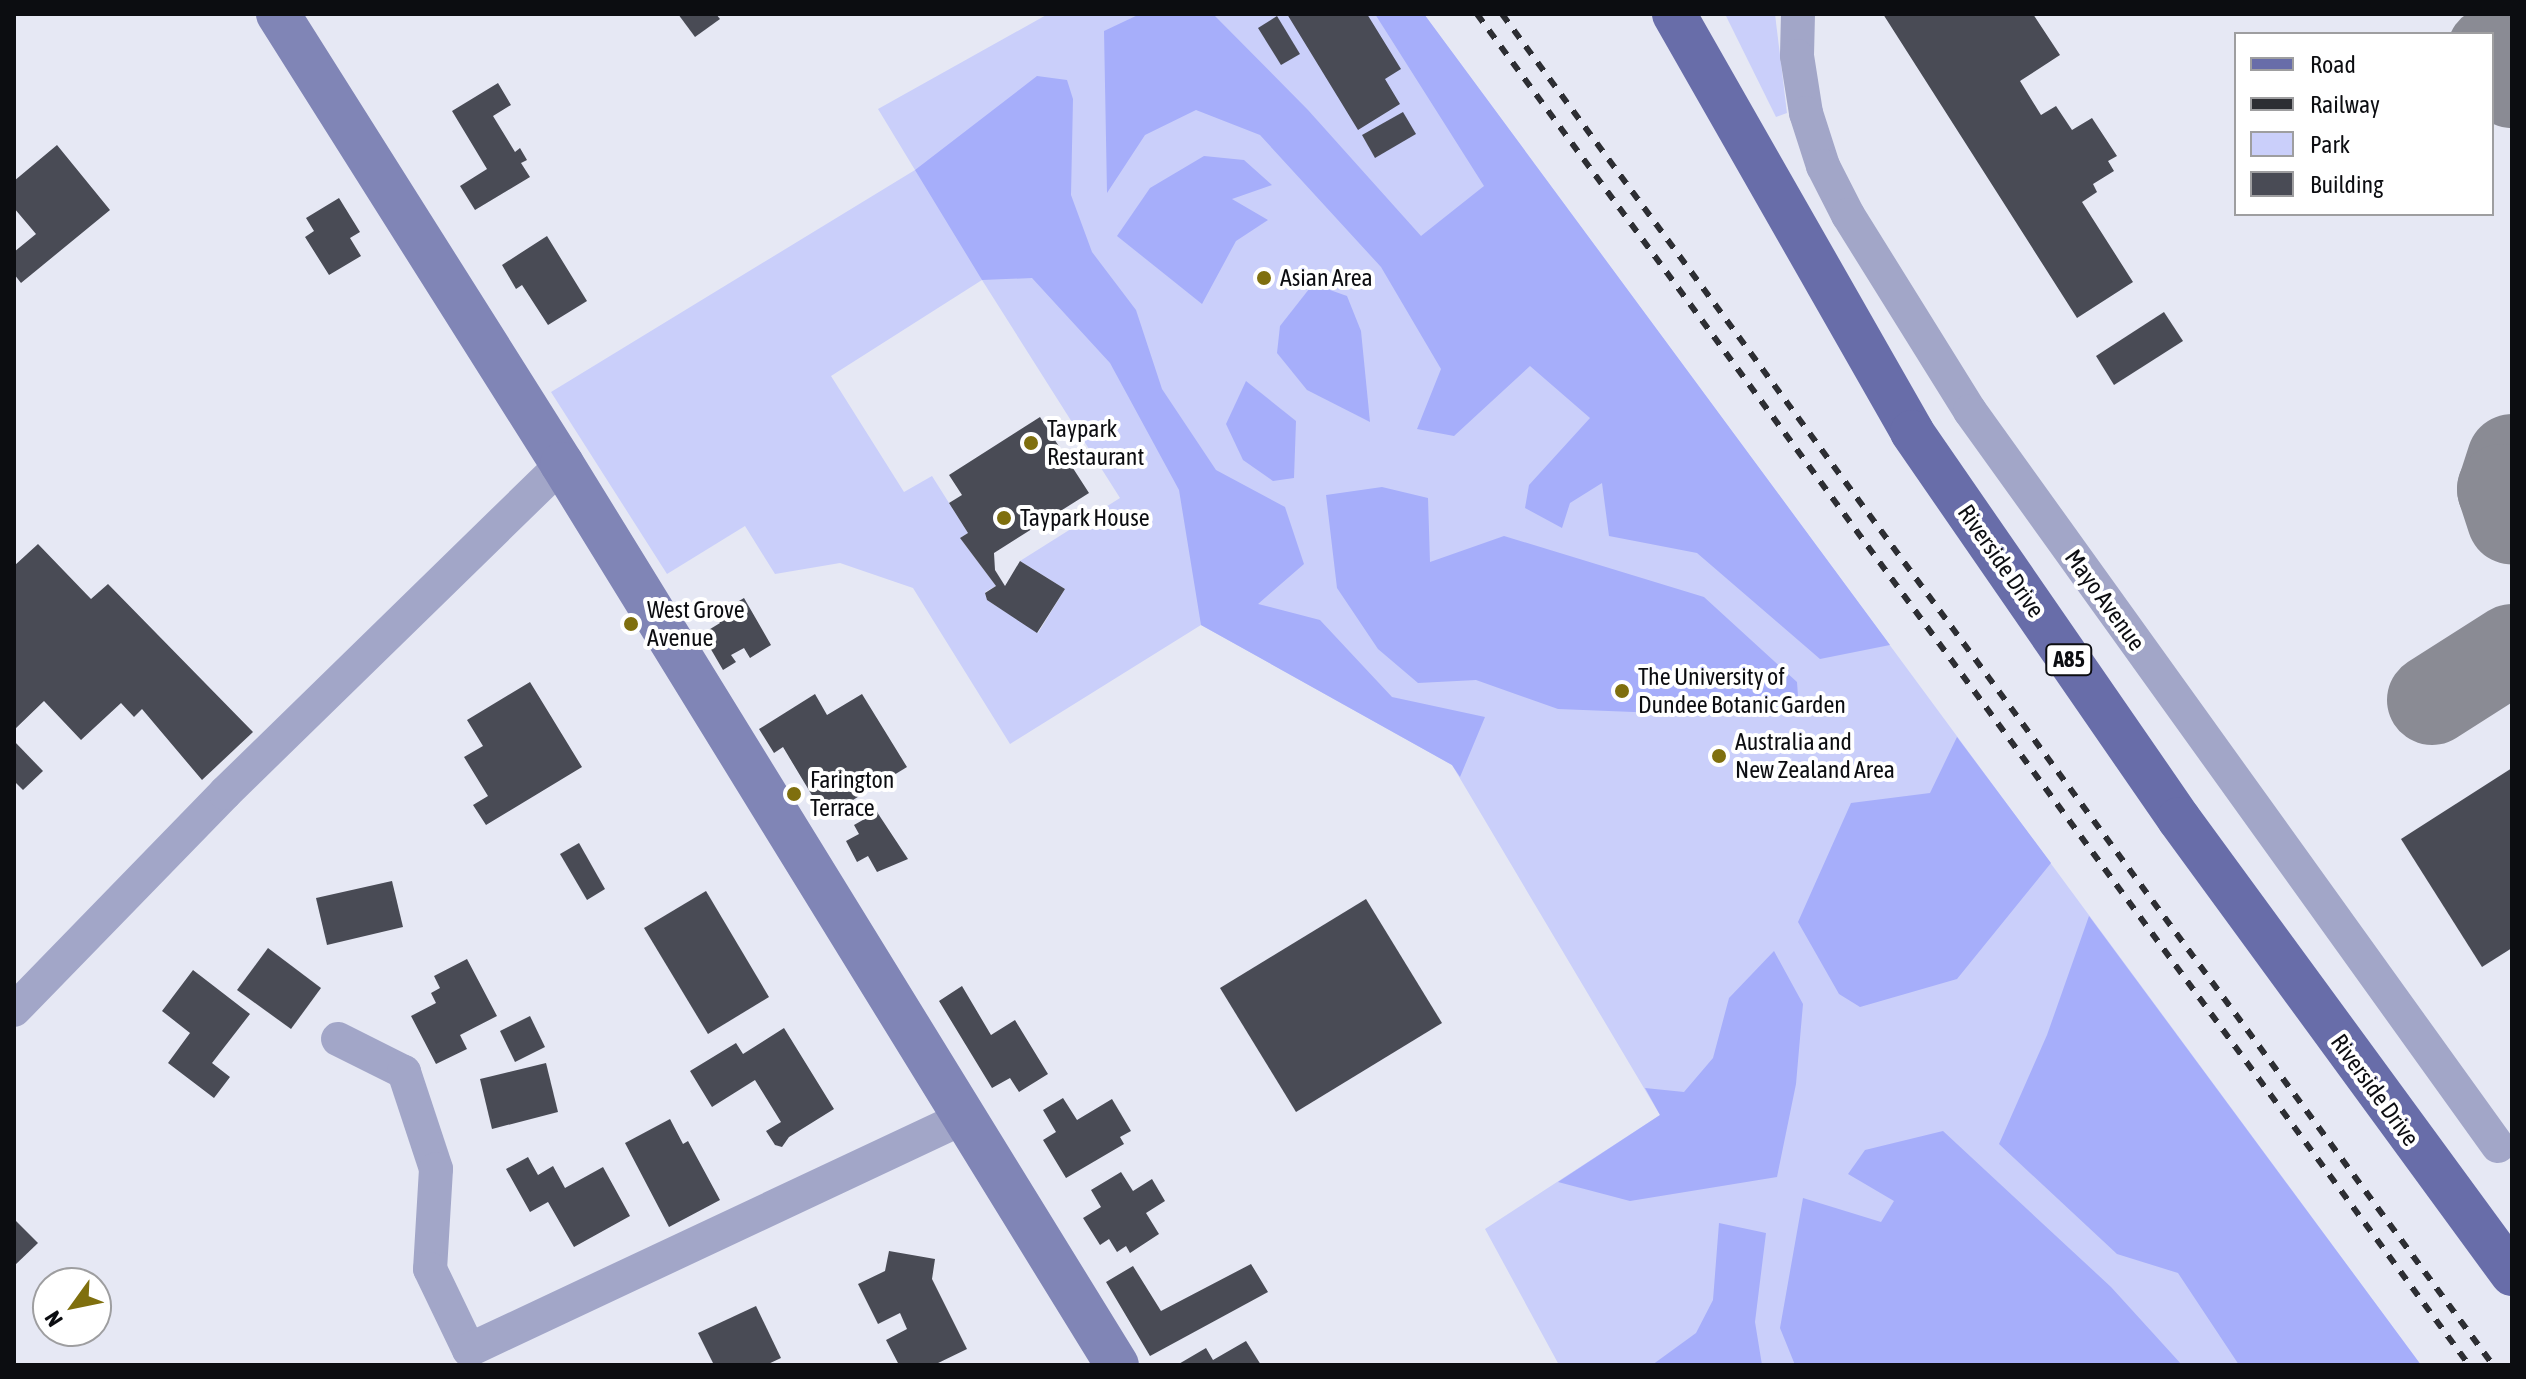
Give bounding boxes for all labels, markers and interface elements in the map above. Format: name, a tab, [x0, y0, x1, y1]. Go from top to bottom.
legend	[2234, 32, 2494, 216]
text: Road	[2310, 51, 2356, 78]
text: Railway	[2310, 91, 2380, 118]
text: Park	[2310, 131, 2350, 158]
text: Building	[2310, 171, 2383, 198]
place label: Asian Area	[1280, 264, 1373, 292]
marker: Asian Area	[1255, 269, 1273, 287]
place label: Taypark Restaurant	[1047, 415, 1144, 471]
marker: Taypark Restaurant	[1022, 434, 1040, 452]
street label: Riverside Drive	[1952, 499, 2050, 623]
place label: Taypark House	[1020, 504, 1150, 532]
marker: Taypark House	[995, 509, 1013, 527]
street label: Mayo Avenue	[2059, 544, 2151, 656]
place label: West Grove Avenue	[647, 596, 745, 652]
marker: West Grove Avenue	[622, 615, 640, 633]
road number: A85	[2045, 642, 2093, 678]
place label: The University of Dundee Botanic Garden	[1638, 663, 1846, 719]
marker: The University of Dundee Botanic Garden	[1613, 682, 1631, 700]
place label: Australia and New Zealand Area	[1735, 728, 1895, 784]
marker: Australia and New Zealand Area	[1710, 747, 1728, 765]
place label: Farington Terrace	[810, 766, 895, 822]
marker: Farington Terrace	[785, 785, 803, 803]
street label: Riverside Drive	[2325, 1028, 2425, 1152]
north arrow	[32, 1267, 112, 1347]
text: N	[39, 1306, 68, 1332]

